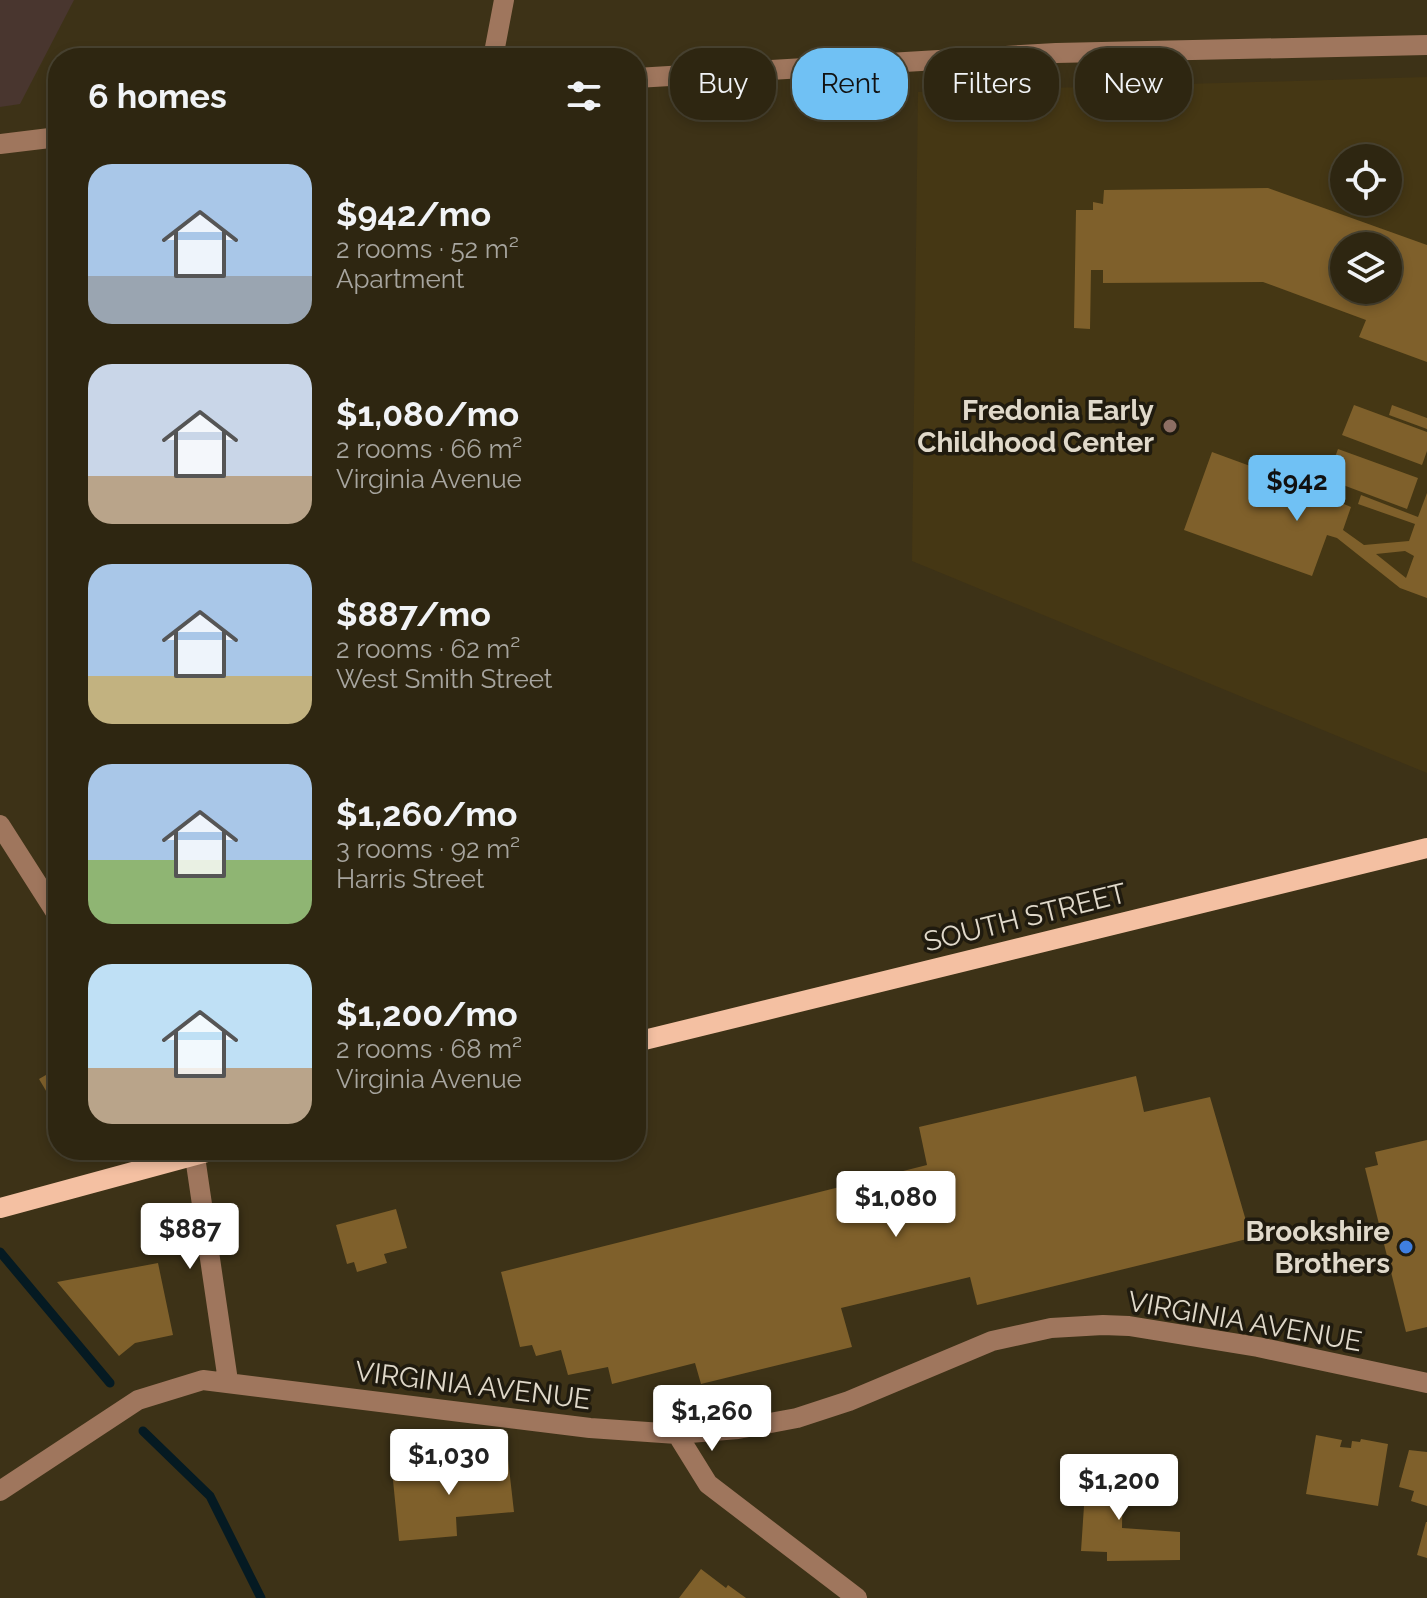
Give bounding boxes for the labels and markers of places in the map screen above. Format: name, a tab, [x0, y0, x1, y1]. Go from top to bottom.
place label: Fredonia Early Childhood Center	[917, 394, 1155, 459]
marker: Fredonia Early Childhood Center	[1161, 417, 1179, 435]
pin: $942	[1250, 455, 1344, 523]
pin: $1,080	[831, 1171, 961, 1239]
pin: $887	[143, 1203, 237, 1271]
place label: Brookshire Brothers	[1246, 1215, 1390, 1280]
marker: Brookshire Brothers	[1397, 1238, 1415, 1256]
pin: $1,260	[647, 1385, 777, 1453]
pin: $1,030	[384, 1429, 514, 1497]
pin: $1,200	[1054, 1454, 1184, 1522]

